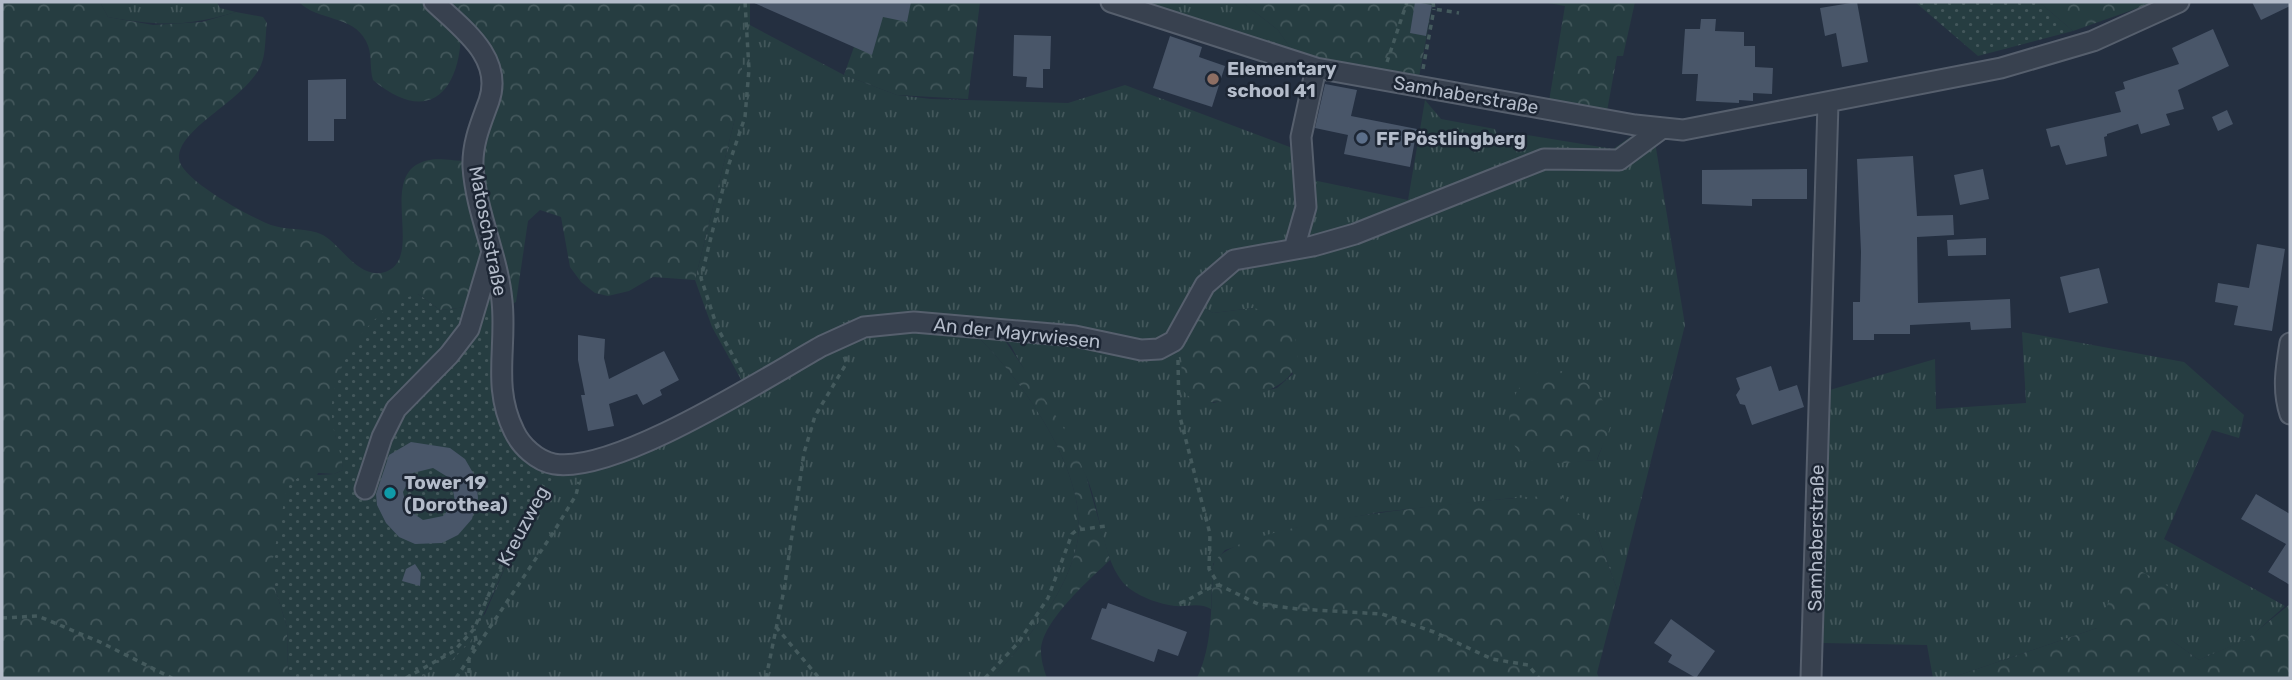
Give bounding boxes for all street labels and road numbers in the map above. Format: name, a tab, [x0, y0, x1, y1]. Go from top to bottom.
street label: Samhaberstraße	[1392, 71, 1540, 119]
street label: Matoschstraße	[464, 164, 512, 298]
street label: An der Mayrwiesen	[932, 313, 1102, 353]
street label: Samhaberstraße	[1803, 464, 1829, 612]
street label: Kreuzweg	[492, 482, 554, 570]

